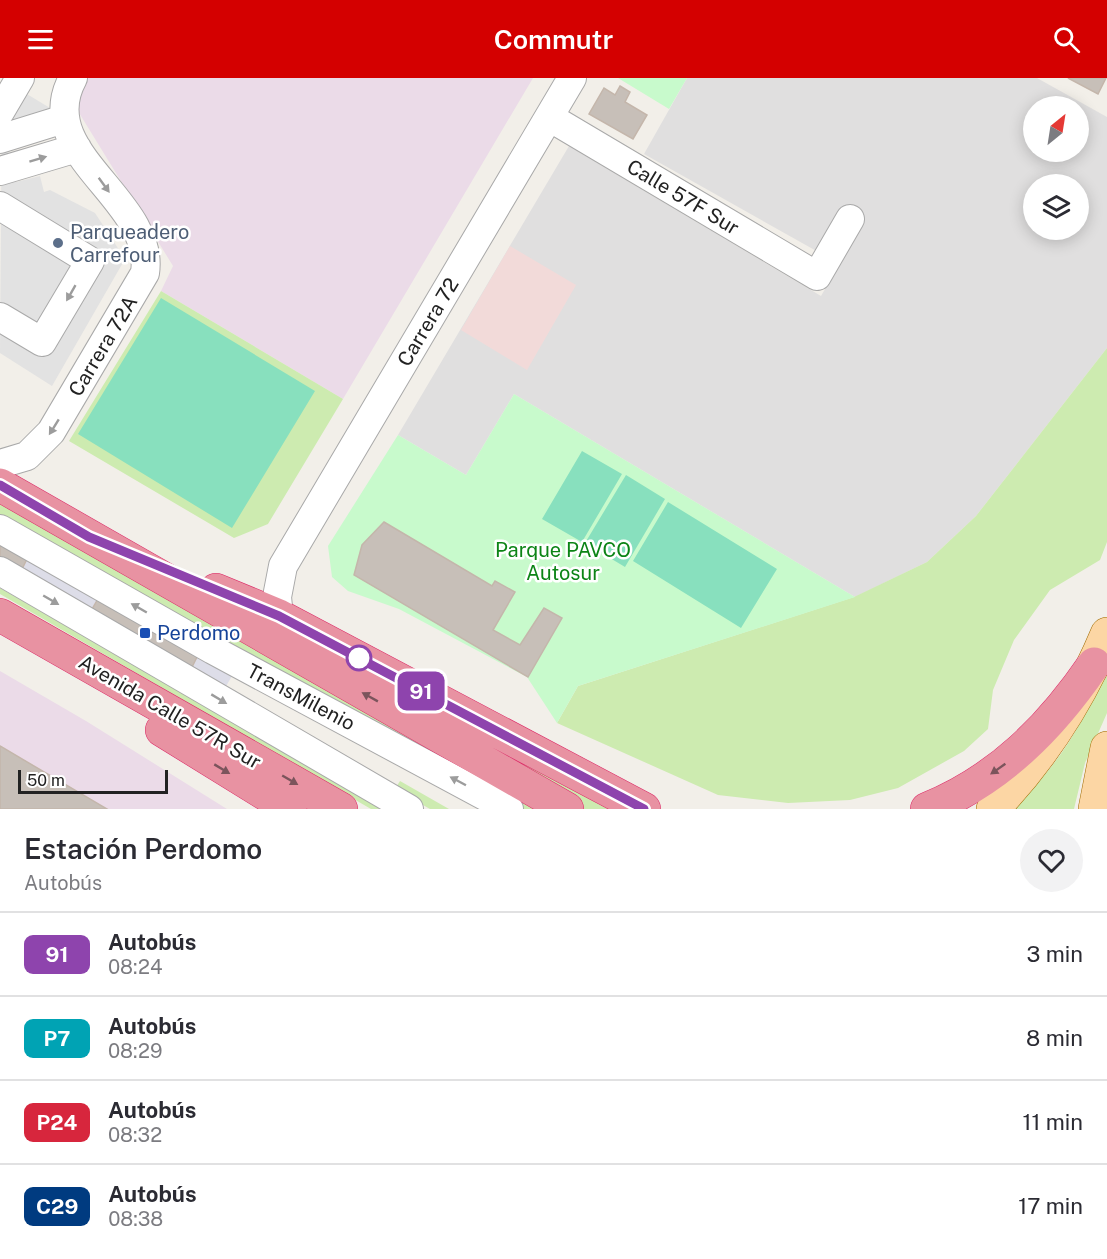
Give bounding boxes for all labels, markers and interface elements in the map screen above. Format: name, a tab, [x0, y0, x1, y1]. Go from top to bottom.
icon: menu	[24, 23, 57, 56]
text: Commutr	[494, 23, 613, 55]
icon: search	[1050, 23, 1083, 56]
north arrow	[1023, 96, 1089, 162]
map controls	[1023, 96, 1089, 240]
one-way arrow	[30, 154, 48, 163]
street label: Calle 57F Sur	[623, 154, 744, 240]
button: layers	[1023, 174, 1089, 240]
one-way arrow	[98, 178, 110, 193]
place label: Parqueadero Carrefour	[70, 220, 189, 267]
marker: Parqueadero Carrefour	[51, 236, 65, 250]
street label: Carrera 72	[392, 273, 464, 371]
one-way arrow	[66, 285, 76, 302]
street label: Carrera 72A	[64, 291, 142, 401]
one-way arrow	[49, 418, 60, 435]
park label: Parque PAVCO Autosur	[495, 538, 631, 585]
one-way arrow	[43, 595, 60, 605]
one-way arrow	[131, 602, 147, 613]
place label: Perdomo	[157, 621, 240, 645]
marker: Perdomo	[138, 626, 152, 640]
unlabelled marker	[346, 645, 372, 671]
street label: Avenida Calle 57R Sur	[74, 650, 266, 774]
street label: TransMilenio	[243, 659, 359, 735]
line badge: 91	[394, 672, 448, 710]
text: 91	[410, 679, 432, 704]
one-way arrow	[361, 692, 378, 702]
one-way arrow	[211, 693, 227, 704]
one-way arrow	[991, 763, 1007, 775]
one-way arrow	[214, 764, 231, 774]
scale bar	[18, 767, 168, 794]
text: 50 m	[27, 771, 65, 790]
one-way arrow	[282, 775, 299, 785]
one-way arrow	[449, 776, 466, 786]
button: heart	[1020, 829, 1083, 892]
text: Estación Perdomo	[24, 832, 262, 865]
text: Autobús	[24, 871, 102, 895]
text: Autobús	[108, 929, 196, 955]
text: 3 min	[1026, 941, 1083, 967]
text: 91	[46, 942, 68, 967]
text: 08:24	[108, 955, 162, 979]
text: Autobús	[108, 1013, 196, 1039]
text: 8 min	[1026, 1025, 1083, 1051]
text: P7	[44, 1026, 70, 1051]
text: 08:29	[108, 1039, 162, 1063]
text: Autobús	[108, 1097, 196, 1123]
text: 11 min	[1022, 1109, 1083, 1135]
text: P24	[37, 1110, 77, 1135]
text: 08:32	[108, 1123, 162, 1147]
text: Autobús	[108, 1181, 197, 1207]
text: 17 min	[1018, 1193, 1083, 1219]
text: C29	[36, 1194, 78, 1219]
text: 08:38	[108, 1207, 163, 1231]

